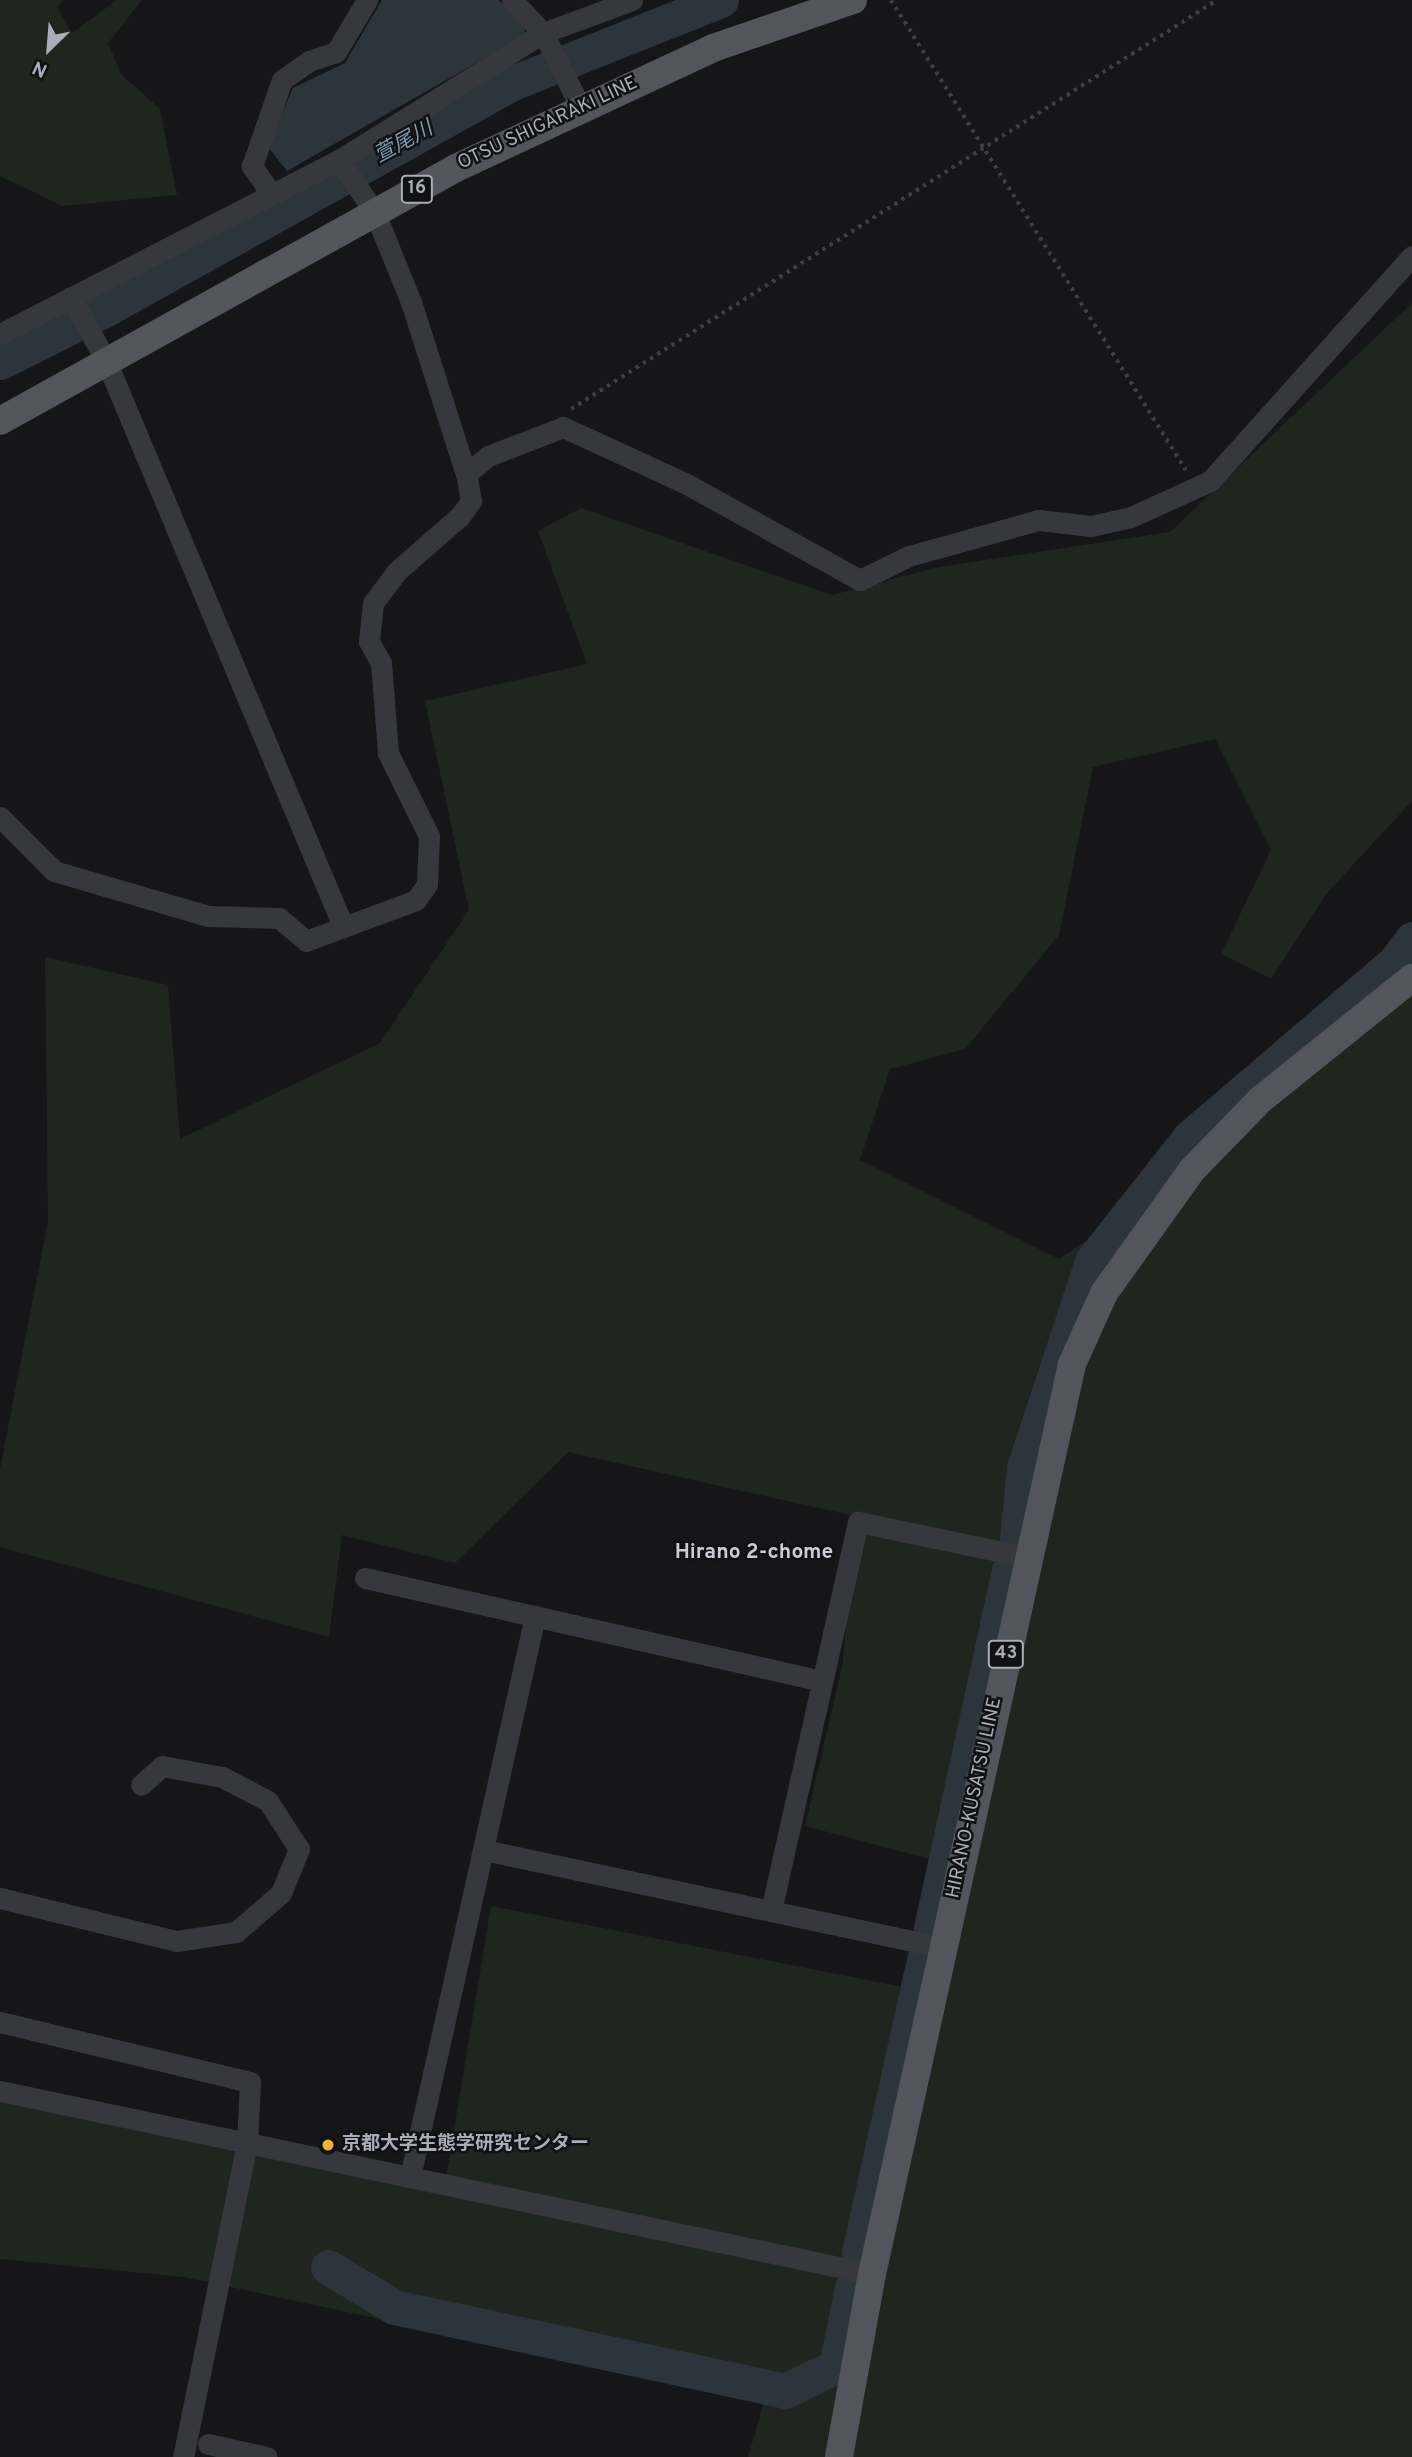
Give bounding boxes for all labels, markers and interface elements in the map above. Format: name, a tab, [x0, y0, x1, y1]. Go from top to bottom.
north arrow	[14, 14, 84, 84]
text: N	[29, 54, 51, 82]
street label: OTSU SHIGARAKI LINE	[454, 72, 642, 176]
water label: 萱尾川	[370, 117, 438, 169]
road number: 16	[400, 174, 434, 204]
district label: Hirano 2-chome	[675, 1540, 833, 1566]
road number: 43	[987, 1639, 1025, 1668]
street label: HIRANO-KUSATSU LINE	[943, 1695, 1007, 1901]
place label: 京都大学生態学研究センター	[342, 2134, 589, 2156]
marker: 京都大学生態学研究センター	[320, 2137, 336, 2153]

